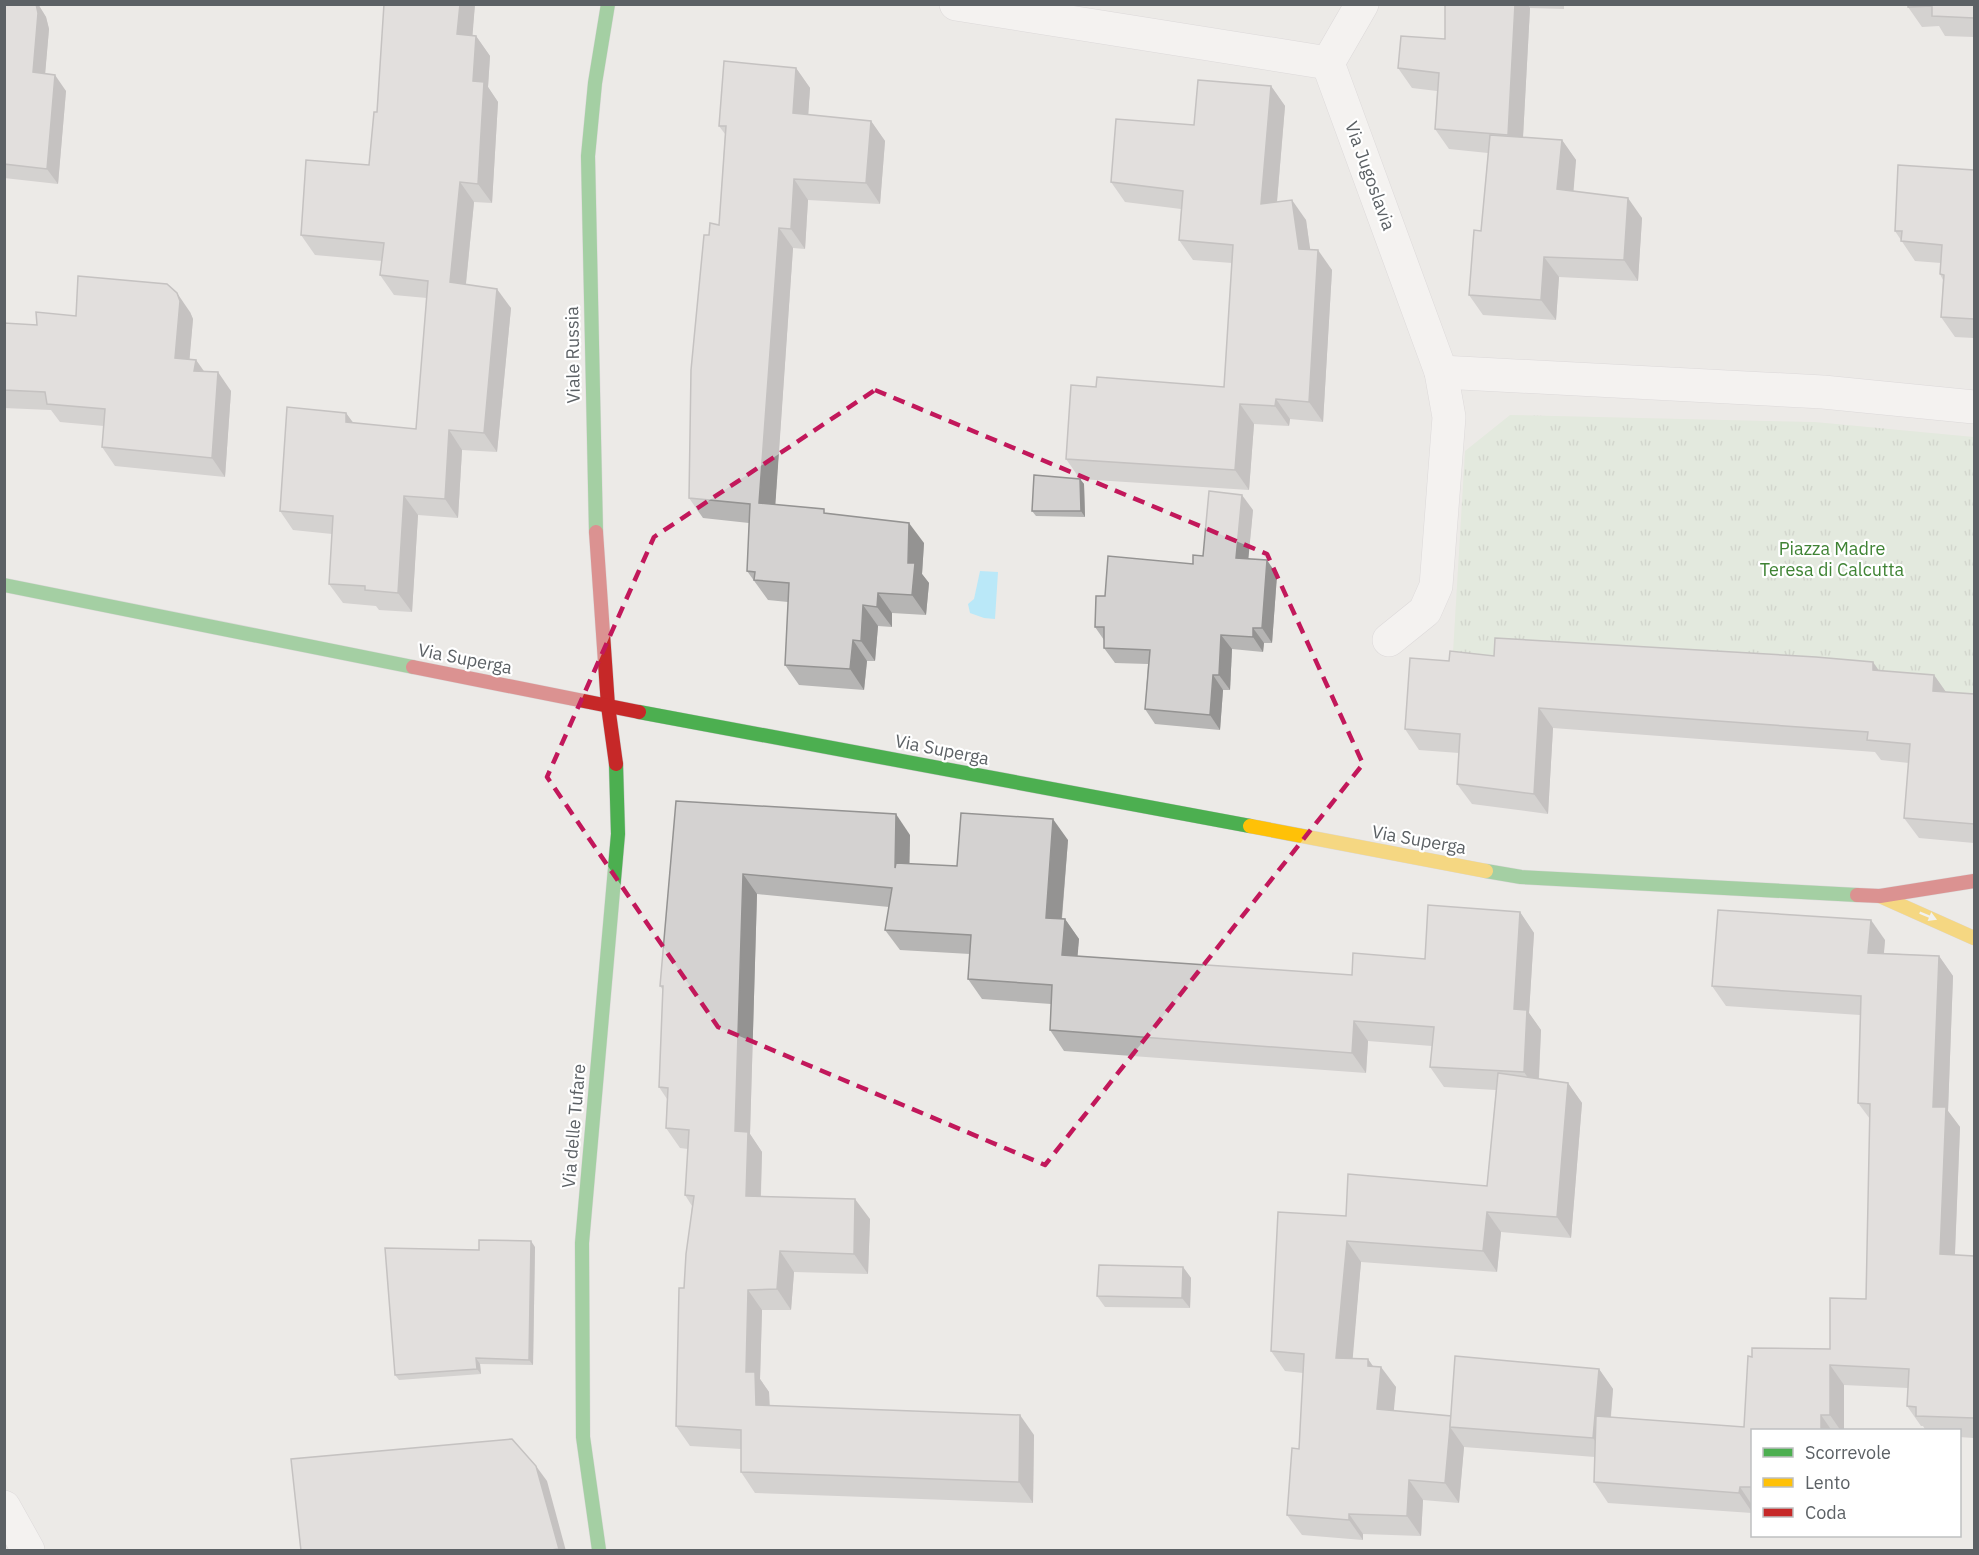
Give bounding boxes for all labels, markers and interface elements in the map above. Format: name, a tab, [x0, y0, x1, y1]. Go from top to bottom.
street label: Via Jugoslavia	[1340, 118, 1401, 234]
street label: Viale Russia	[560, 306, 585, 404]
park label: Piazza Madre Teresa di Calcutta	[1760, 537, 1905, 581]
street label: Via Superga	[416, 638, 515, 679]
street label: Via Superga	[893, 729, 992, 770]
street label: Via Superga	[1370, 820, 1469, 859]
one-way arrow	[1919, 911, 1937, 921]
street label: Via delle Tufare	[557, 1063, 590, 1189]
legend	[1751, 1429, 1961, 1537]
text: Scorrevole	[1805, 1441, 1891, 1464]
text: Lento	[1805, 1471, 1850, 1494]
text: Coda	[1805, 1501, 1847, 1524]

